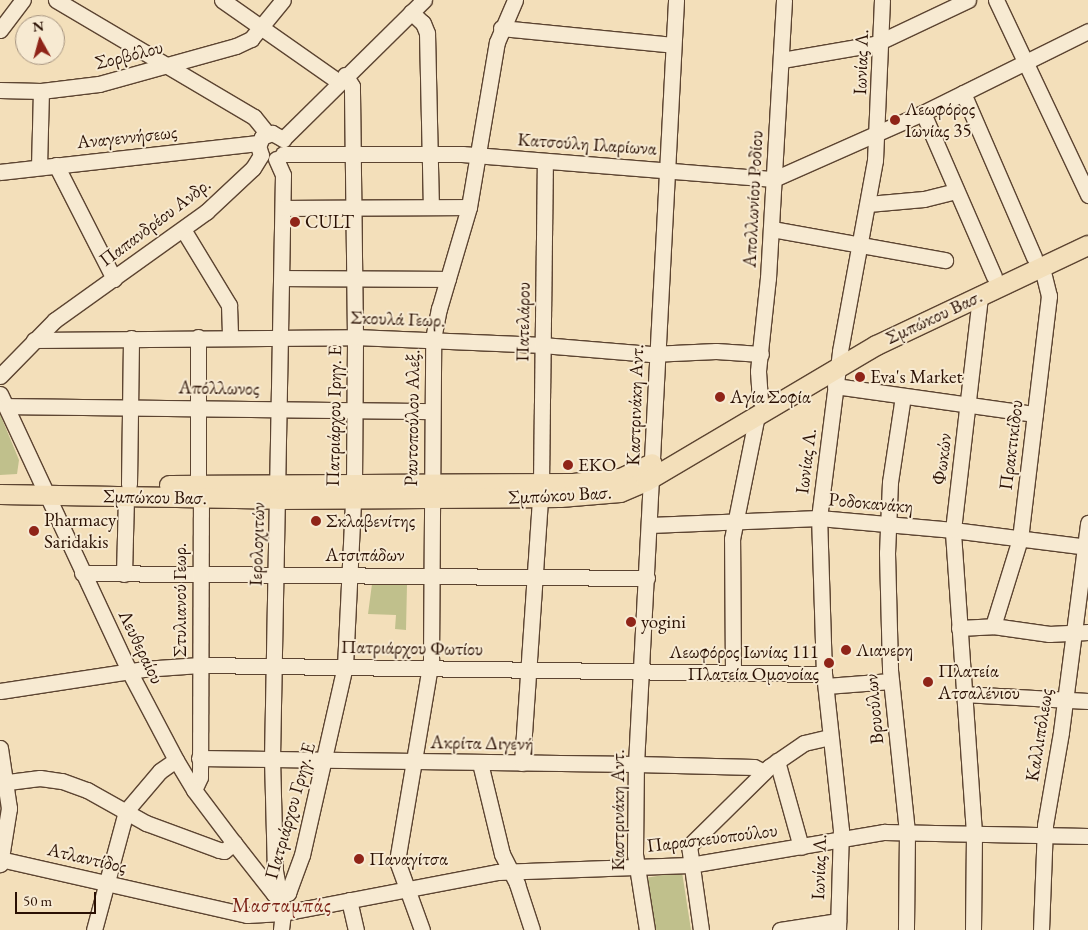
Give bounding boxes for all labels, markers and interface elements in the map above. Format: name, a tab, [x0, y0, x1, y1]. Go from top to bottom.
north arrow	[15, 15, 65, 65]
text: N	[32, 16, 45, 36]
street label: Ιωνίας Λ.	[848, 29, 874, 95]
street label: Σορβόλου	[93, 36, 165, 74]
place label: Λεωφόρος Ιωνίας 35	[905, 98, 975, 142]
marker: Λεωφόρος Ιωνίας 35	[889, 114, 901, 126]
street label: Αναγεννήσεως	[76, 120, 178, 154]
street label: Κατσούλη Ιλαρίωνα	[517, 128, 657, 160]
street label: Απολλωνίου Ροδίου	[738, 130, 768, 268]
street label: Παπανδρέου Ανδρ.	[95, 173, 215, 271]
place label: CULT	[305, 211, 354, 233]
marker: CULT	[289, 216, 301, 228]
street label: Πατελάρου	[511, 282, 535, 362]
street label: Σμπώκου Βασ.	[882, 285, 986, 349]
street label: Σκουλά Γεωρ.	[350, 306, 446, 332]
street label: Καστρινάκη Αντ.	[621, 344, 649, 466]
street label: Πατριάρχου Γρηγ. Ε	[321, 345, 347, 487]
street label: Ραυτοπούλου Αλεξ.	[399, 349, 425, 487]
place label: Eva's Market	[870, 366, 962, 388]
marker: Eva's Market	[854, 371, 866, 383]
street label: Απόλλωνος	[178, 376, 260, 400]
place label: Αγία Σοφία	[730, 386, 811, 408]
marker: Αγία Σοφία	[714, 391, 726, 403]
street label: Πρακτικίδου	[994, 399, 1028, 491]
street label: Ιωνίας Λ.	[791, 427, 821, 495]
street label: Φωκών	[928, 432, 956, 486]
place label: ΕΚΟ	[578, 454, 616, 476]
marker: ΕΚΟ	[562, 459, 574, 471]
street label: Σμπώκου Βασ.	[507, 481, 613, 509]
street label: Σμπώκου Βασ.	[103, 485, 207, 509]
street label: Ροδοκανάκη	[828, 488, 914, 518]
street label: Ιερολοχιτών	[244, 502, 270, 586]
place label: Pharmacy Saridakis	[44, 509, 116, 553]
place label: Σκλαβενίτης	[326, 510, 415, 532]
marker: Σκλαβενίτης	[310, 515, 322, 527]
marker: Pharmacy Saridakis	[28, 525, 40, 537]
street label: Στυλιανού Γεωρ.	[169, 543, 191, 657]
street label: Ατσιπάδων	[325, 544, 405, 566]
street label: Λευθεραίου	[113, 606, 169, 688]
place label: yogini	[641, 611, 686, 633]
marker: yogini	[625, 616, 637, 628]
street label: Πατριάρχου Φωτίου	[341, 635, 483, 661]
place label: Λιανερη	[856, 639, 913, 661]
place label: Λεωφόρος Ιωνίας 111 Πλατεία Ομονοίας	[669, 641, 819, 685]
marker: Λιανερη	[840, 644, 852, 656]
marker: Λεωφόρος Ιωνίας 111 Πλατεία Ομονοίας	[823, 657, 835, 669]
place label: Πλατεία Ατσαλένιου	[938, 660, 1020, 704]
street label: Βρυούλων	[860, 673, 888, 745]
marker: Πλατεία Ατσαλένιου	[922, 676, 934, 688]
street label: Καλλιπόλεως	[1020, 687, 1058, 783]
street label: Ακρίτα Διγενή	[430, 731, 534, 755]
street label: Πατριάρχου Γρηγ. Ε	[260, 740, 320, 882]
street label: Καστρινάκη Αντ.	[607, 749, 629, 871]
street label: Παρασκευοπούλου	[645, 819, 779, 857]
street label: Ιωνίας Λ.	[806, 834, 832, 900]
street label: Ατλαντίδος	[45, 838, 129, 878]
place label: Παναγίτσα	[369, 848, 448, 870]
marker: Παναγίτσα	[353, 853, 365, 865]
scale bar	[18, 882, 99, 914]
text: 50 m	[23, 891, 52, 910]
district label: Μασταμπάς	[231, 893, 333, 917]

